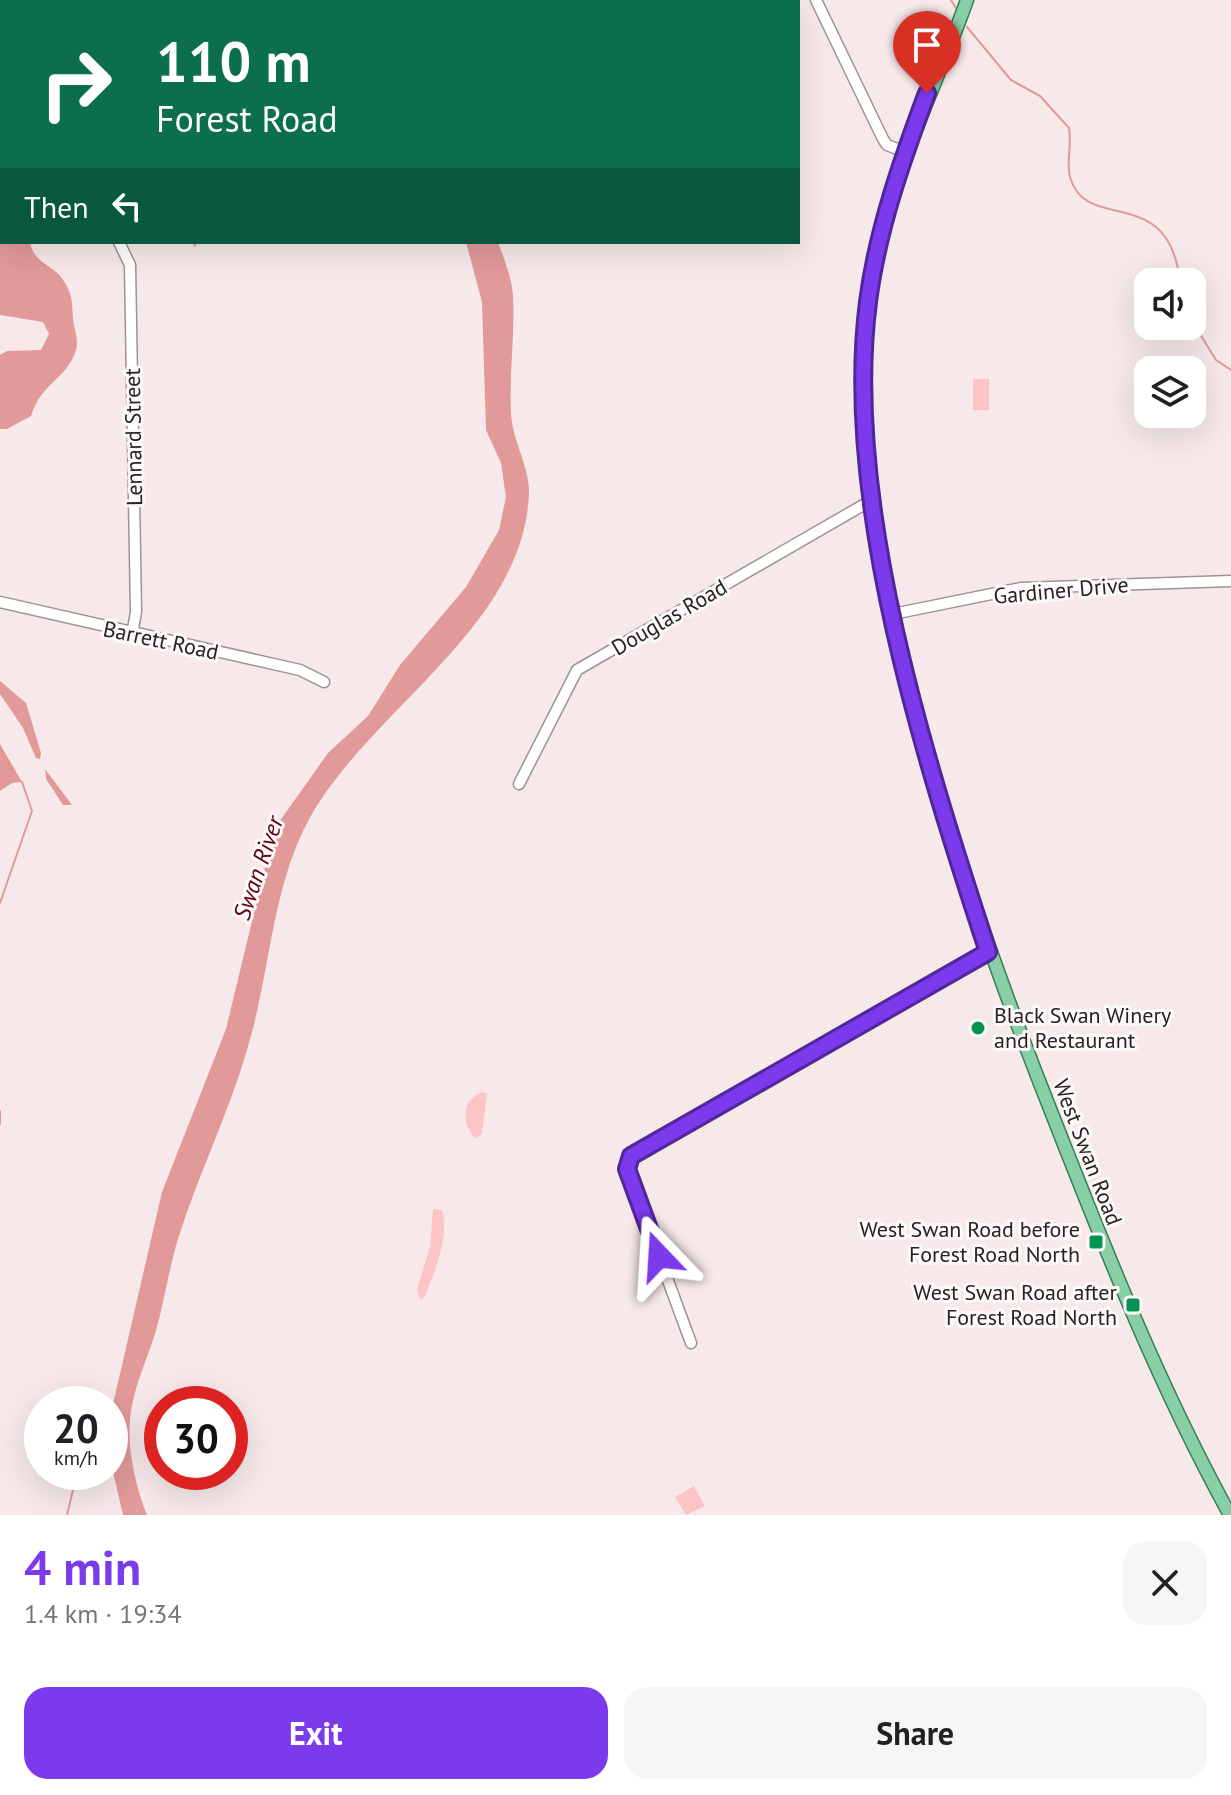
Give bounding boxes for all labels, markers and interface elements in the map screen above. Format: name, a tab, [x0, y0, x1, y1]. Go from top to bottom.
pin	[893, 11, 961, 93]
icon: arrive	[905, 23, 949, 67]
text: 110 m	[156, 25, 311, 97]
icon: right	[24, 32, 128, 136]
text: Forest Road	[156, 95, 338, 142]
icon: left	[105, 184, 149, 228]
text: Then	[24, 187, 89, 226]
map controls	[1134, 268, 1206, 428]
button: sound	[1134, 268, 1206, 340]
button: layers	[1134, 356, 1206, 428]
street label: Lennard Street	[118, 367, 148, 506]
street label: Gardiner Drive	[992, 570, 1130, 610]
street label: Douglas Road	[606, 573, 732, 661]
street label: Barrett Road	[101, 614, 221, 666]
water label: Swan River	[226, 810, 291, 924]
place label: Black Swan Winery and Restaurant	[994, 1001, 1172, 1054]
marker: Black Swan Winery and Restaurant	[969, 1019, 987, 1037]
street label: West Swan Road	[1047, 1075, 1129, 1229]
position arrow	[617, 1214, 701, 1298]
place label: West Swan Road before Forest Road North	[860, 1215, 1080, 1268]
marker: West Swan Road before Forest Road North	[1087, 1233, 1105, 1251]
place label: West Swan Road after Forest Road North	[913, 1278, 1118, 1331]
marker: West Swan Road after Forest Road North	[1124, 1296, 1142, 1314]
speed limit sign: 30	[144, 1386, 248, 1490]
text: 20	[53, 1402, 99, 1454]
text: km/h	[54, 1445, 98, 1471]
text: 4 min	[24, 1536, 141, 1598]
button: close	[1123, 1541, 1207, 1625]
text: 1.4 km · 19:34	[24, 1597, 182, 1630]
button: Exit	[24, 1687, 608, 1779]
button: Share	[624, 1687, 1207, 1779]

